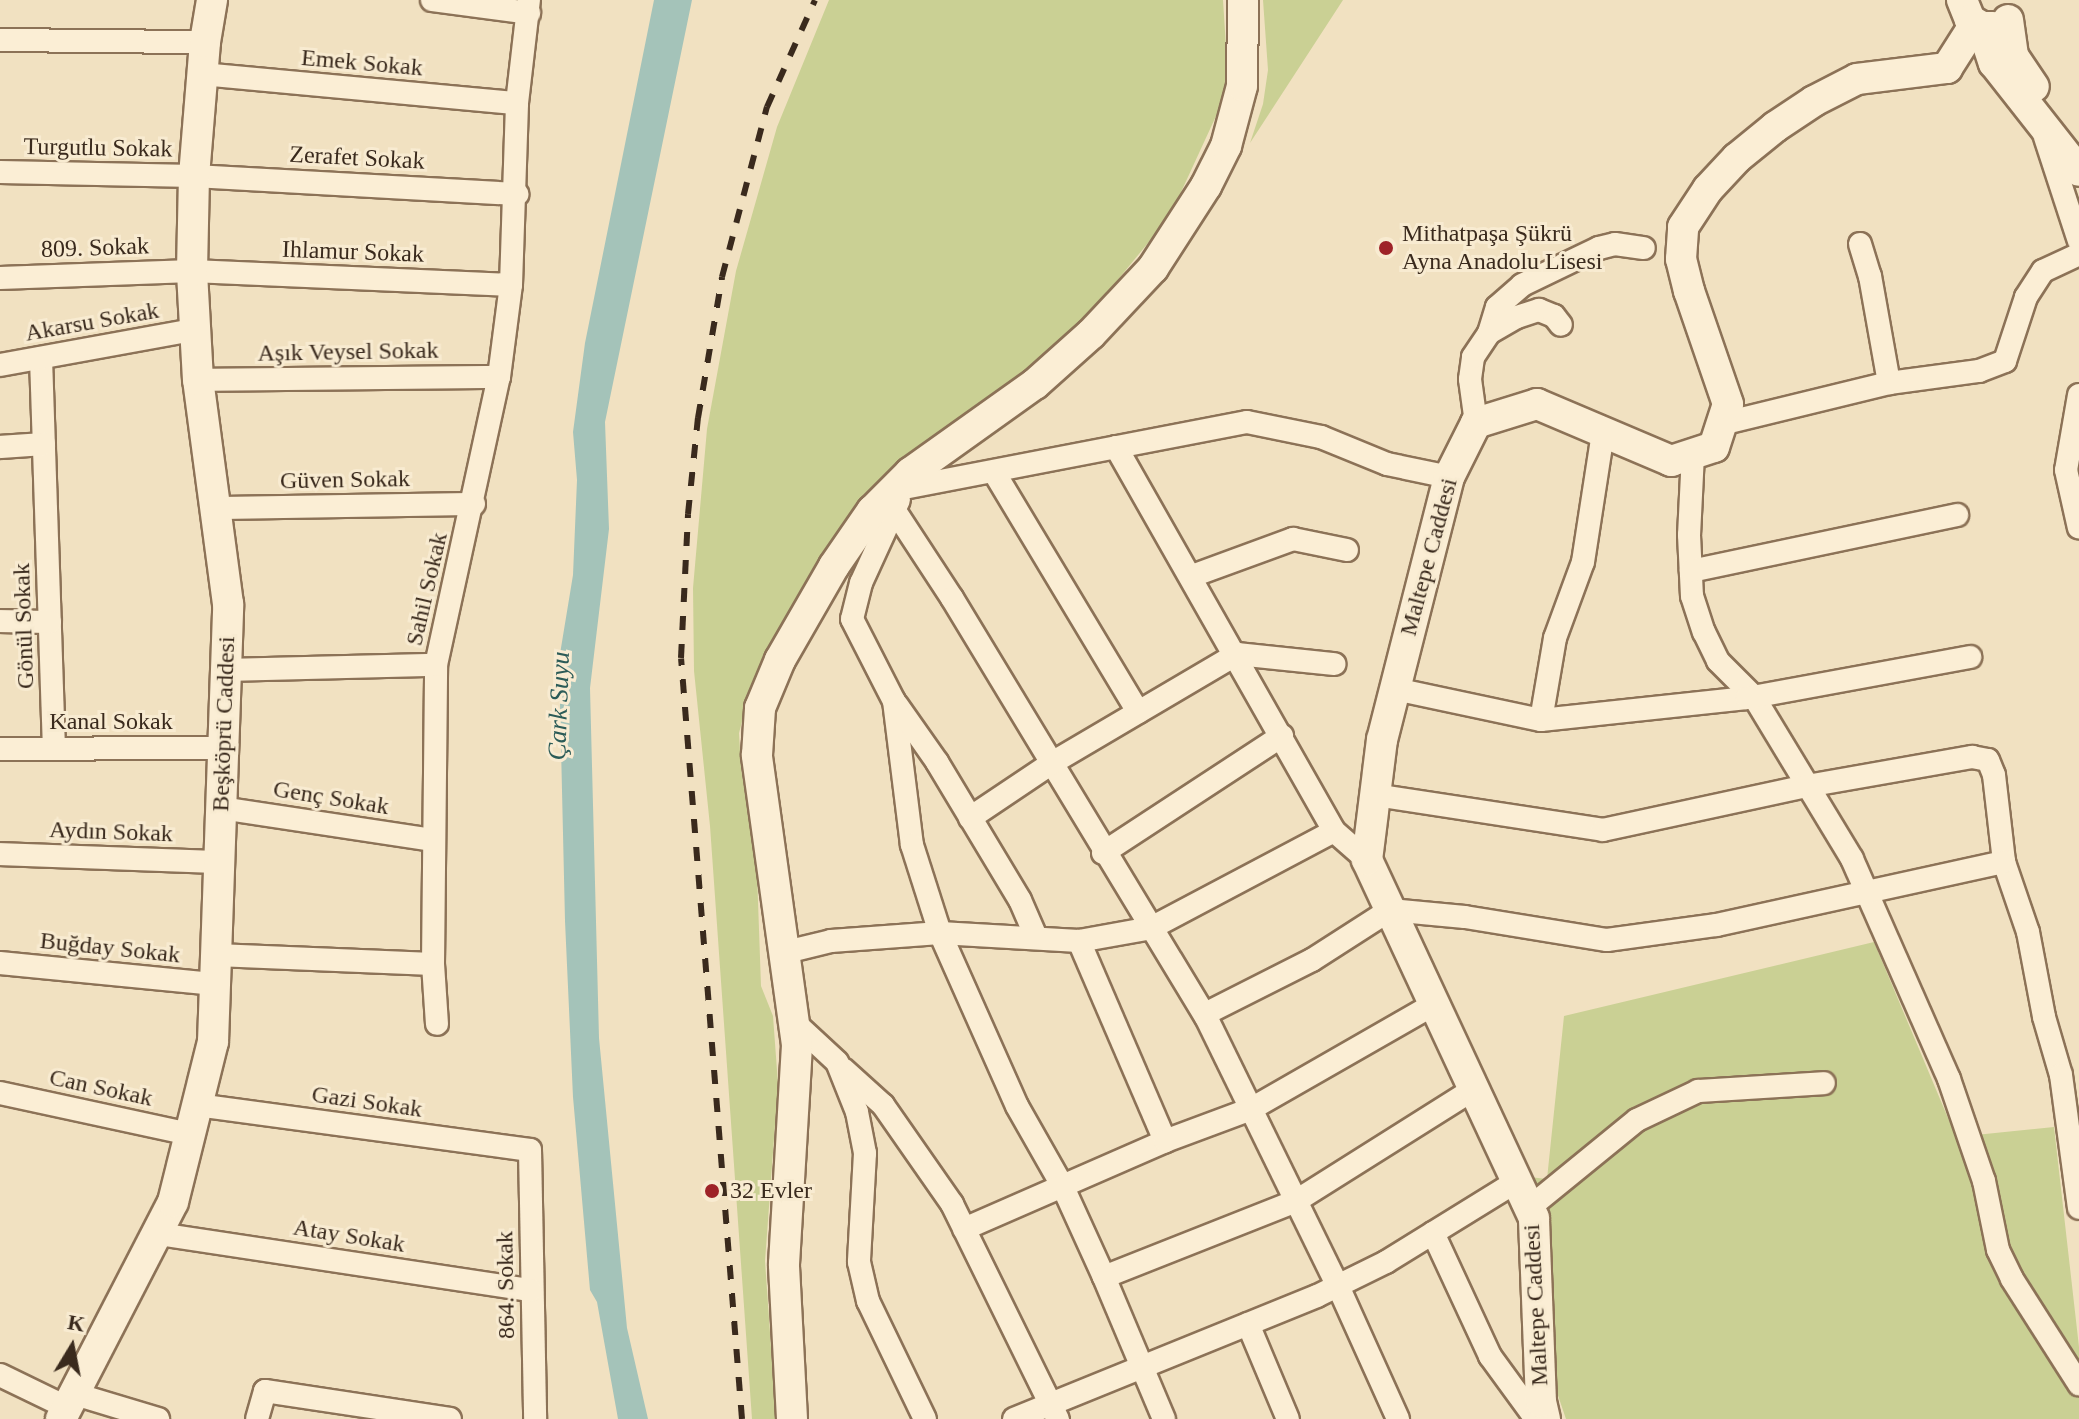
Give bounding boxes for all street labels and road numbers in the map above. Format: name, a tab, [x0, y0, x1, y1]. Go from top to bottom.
street label: Emek Sokak	[300, 43, 424, 83]
street label: Turgutlu Sokak	[23, 132, 173, 164]
street label: Zerafet Sokak	[289, 140, 425, 176]
street label: 809. Sokak	[41, 232, 149, 264]
street label: Ihlamur Sokak	[282, 235, 424, 269]
street label: Akarsu Sokak	[23, 296, 161, 348]
street label: Aşık Veysel Sokak	[257, 336, 439, 368]
street label: Güven Sokak	[280, 464, 410, 496]
street label: Maltepe Caddesi	[1394, 475, 1464, 639]
street label: Sahil Sokak	[400, 530, 454, 648]
street label: Gönül Sokak	[7, 563, 41, 689]
street label: Beşköprü Caddesi	[207, 636, 241, 812]
street label: Kanal Sokak	[49, 708, 173, 736]
street label: Genç Sokak	[271, 775, 391, 821]
street label: Aydın Sokak	[49, 815, 173, 849]
street label: Buğday Sokak	[39, 926, 181, 970]
street label: Can Sokak	[47, 1063, 155, 1113]
street label: Gazi Sokak	[310, 1080, 424, 1124]
street label: Atay Sokak	[291, 1213, 407, 1259]
street label: Maltepe Caddesi	[1517, 1223, 1555, 1387]
street label: 864. Sokak	[491, 1231, 521, 1339]

